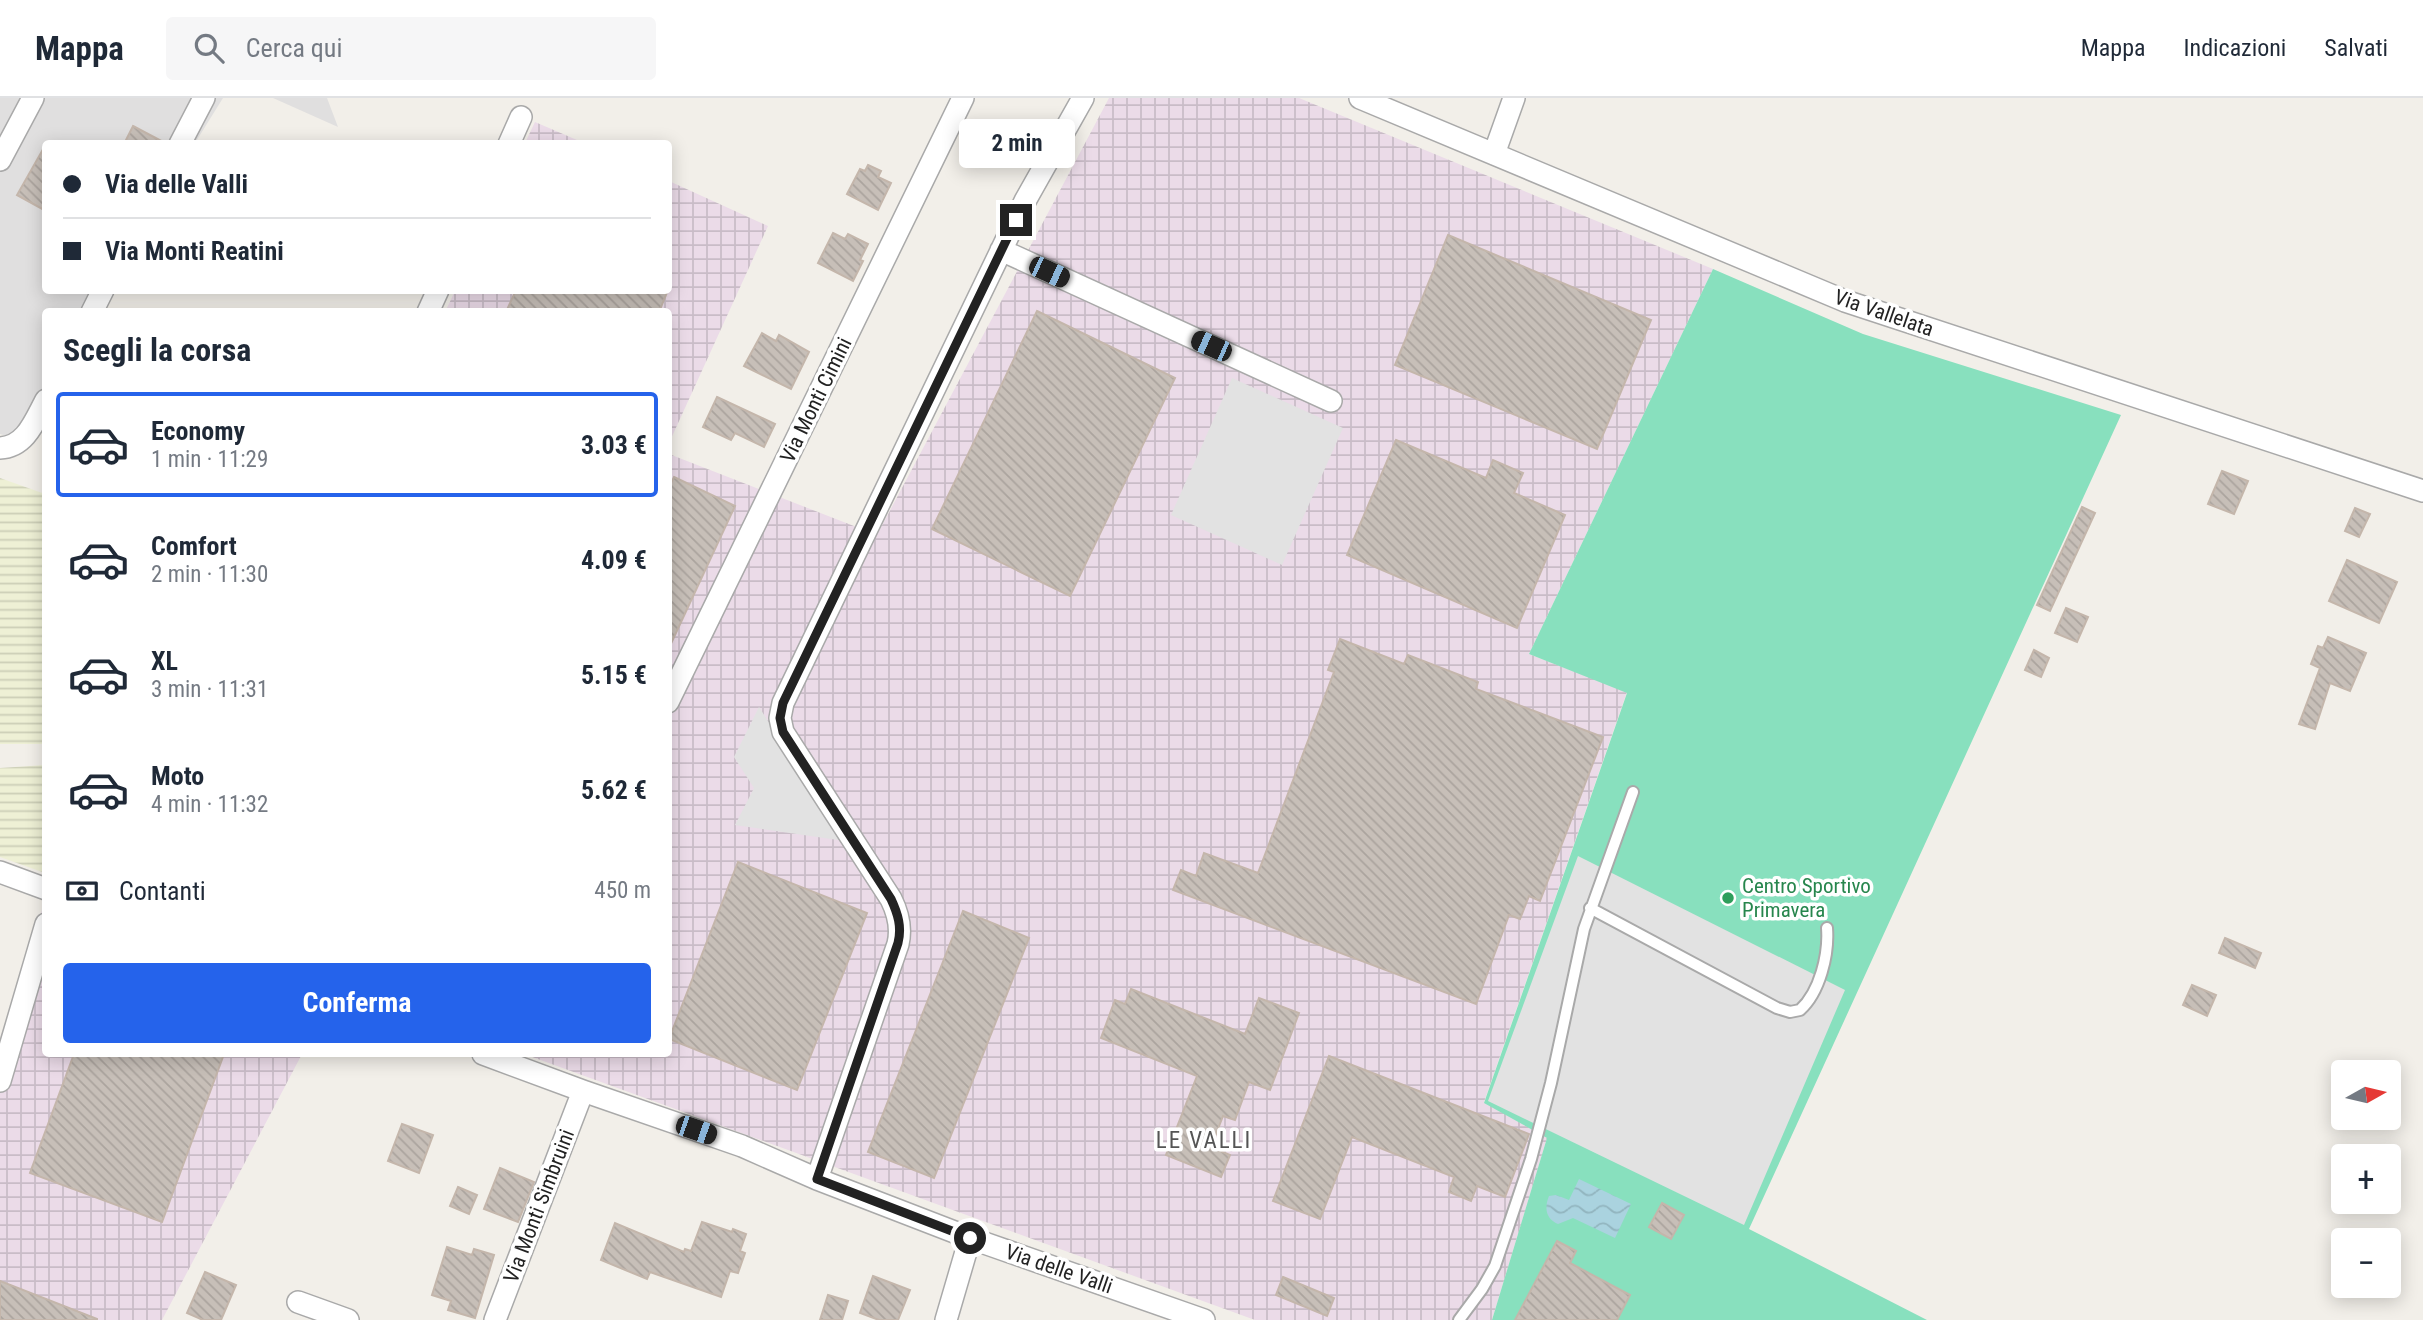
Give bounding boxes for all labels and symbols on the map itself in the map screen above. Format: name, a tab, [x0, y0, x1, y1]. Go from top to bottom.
callout: 2 min	[958, 118, 1074, 167]
route end	[1000, 204, 1032, 236]
car	[1026, 254, 1073, 290]
street label: Via Vallelata	[1831, 285, 1937, 341]
car	[1188, 328, 1235, 364]
street label: Via Monti Cimini	[775, 334, 857, 466]
place label: Centro Sportivo Primavera	[1742, 874, 1871, 922]
marker: Centro Sportivo Primavera	[1720, 890, 1736, 906]
north arrow	[2331, 1060, 2401, 1130]
car	[673, 1113, 720, 1147]
street label: Via Monti Simbruini	[499, 1126, 579, 1286]
district label: LE VALLI	[1156, 1127, 1252, 1154]
route start	[954, 1222, 986, 1254]
street label: Via delle Valli	[1002, 1239, 1116, 1299]

